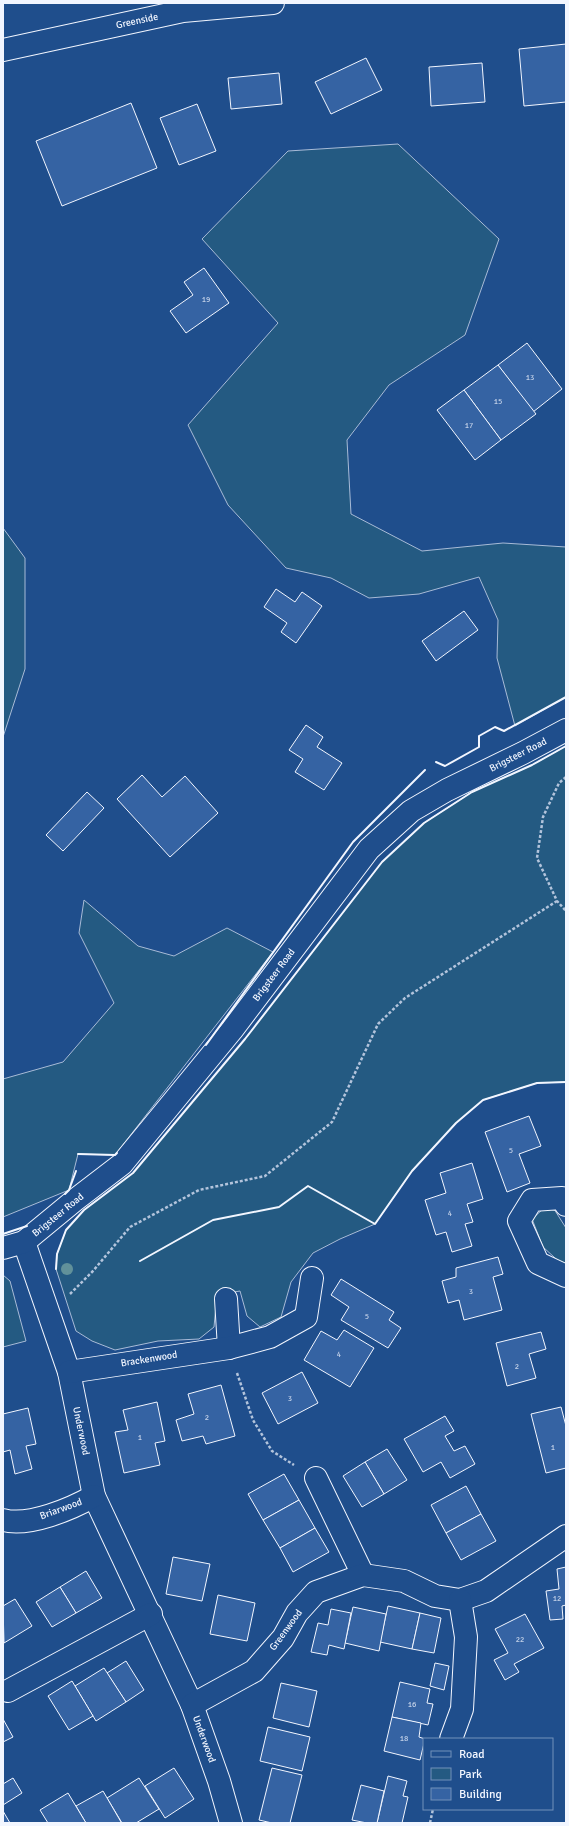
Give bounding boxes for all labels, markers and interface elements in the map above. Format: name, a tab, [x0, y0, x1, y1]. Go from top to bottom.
street label: Greenside	[115, 11, 159, 31]
house number: 19	[202, 294, 210, 304]
house number: 13	[526, 372, 534, 382]
house number: 15	[494, 396, 502, 406]
house number: 17	[465, 420, 473, 430]
street label: Brigsteer Road	[487, 735, 549, 775]
street label: Brigsteer Road	[250, 946, 298, 1004]
house number: 5	[509, 1145, 513, 1155]
street label: Brigsteer Road	[30, 1191, 86, 1239]
house number: 4	[448, 1208, 453, 1218]
house number: 3	[469, 1286, 473, 1296]
house number: 5	[365, 1311, 369, 1321]
street label: Brackenwood	[120, 1349, 178, 1369]
house number: 4	[337, 1349, 342, 1359]
house number: 2	[515, 1361, 519, 1371]
house number: 3	[288, 1393, 292, 1403]
street label: Underwood	[70, 1406, 92, 1456]
house number: 2	[205, 1412, 209, 1422]
house number: 1	[138, 1432, 142, 1442]
house number: 1	[551, 1442, 555, 1452]
street label: Briarwood	[38, 1496, 84, 1522]
house number: 12	[553, 1593, 561, 1603]
street label: Greenwood	[267, 1607, 305, 1653]
house number: 22	[516, 1634, 524, 1644]
house number: 16	[408, 1699, 416, 1709]
street label: Underwood	[190, 1714, 218, 1764]
house number: 18	[400, 1733, 408, 1743]
legend	[423, 1738, 553, 1810]
text: Road	[459, 1747, 485, 1762]
text: Park	[459, 1767, 482, 1782]
text: Building	[459, 1787, 502, 1802]

